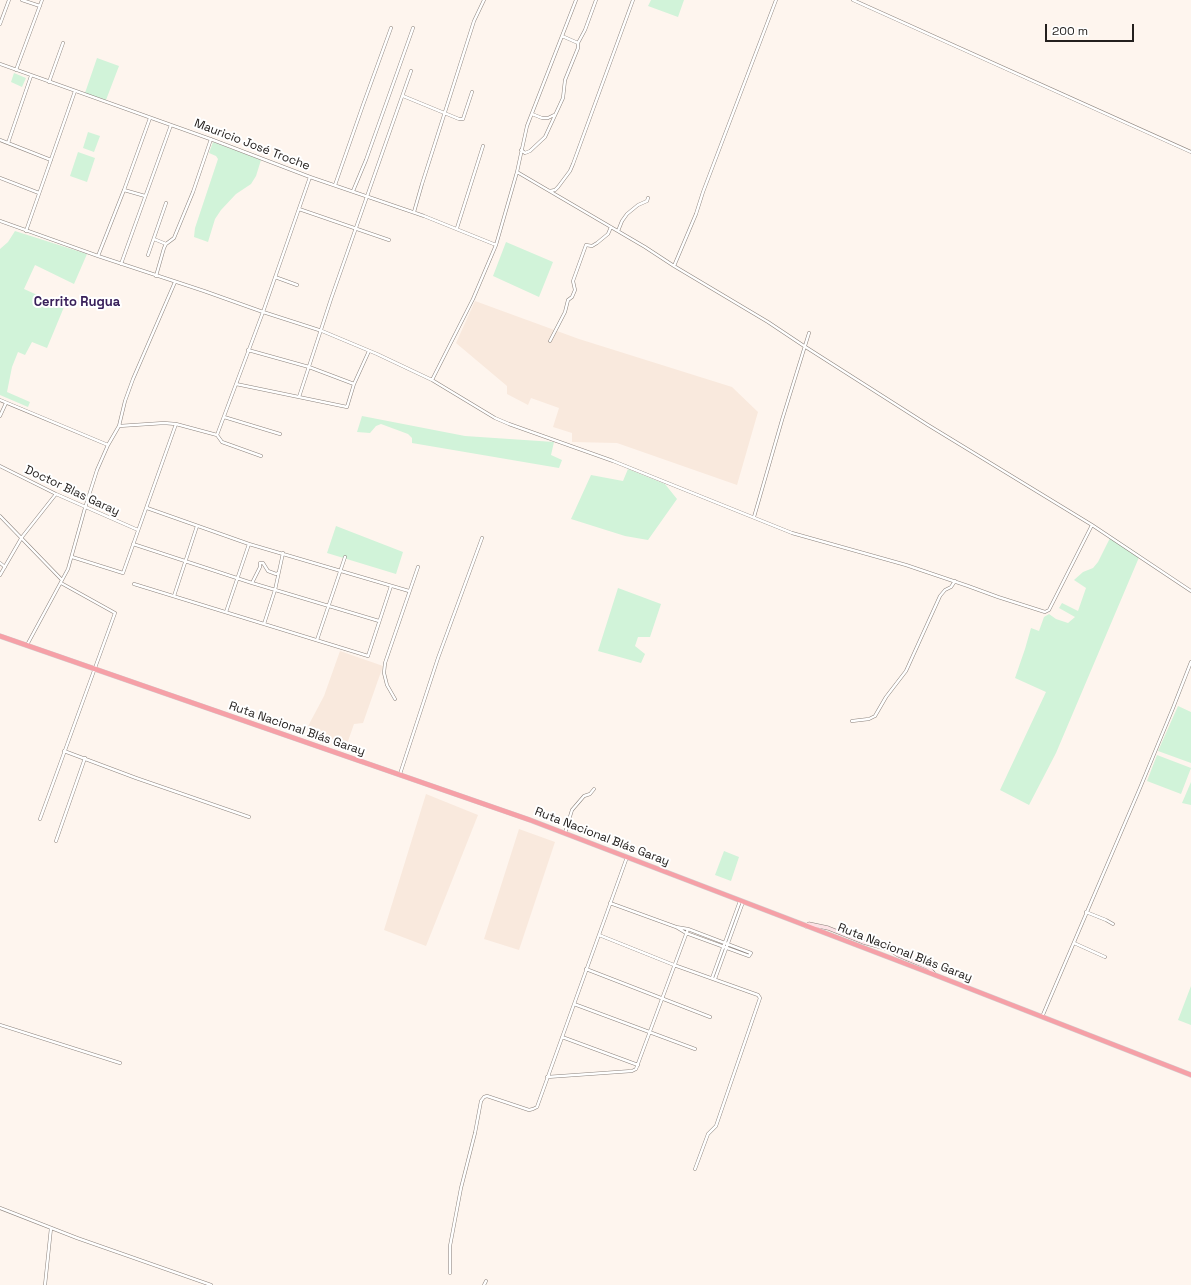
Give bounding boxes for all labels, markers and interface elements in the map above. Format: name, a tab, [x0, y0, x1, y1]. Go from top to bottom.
scale bar	[1047, 16, 1136, 42]
text: 200 m	[1052, 23, 1088, 39]
street label: Mauricio José Troche	[192, 116, 312, 174]
district label: Cerrito Rugua	[34, 294, 120, 310]
street label: Doctor Blas Garay	[22, 463, 122, 519]
street label: Ruta Nacional Blás Garay	[227, 699, 367, 759]
street label: Ruta Nacional Blás Garay	[533, 805, 671, 869]
street label: Ruta Nacional Blás Garay	[836, 921, 974, 985]

